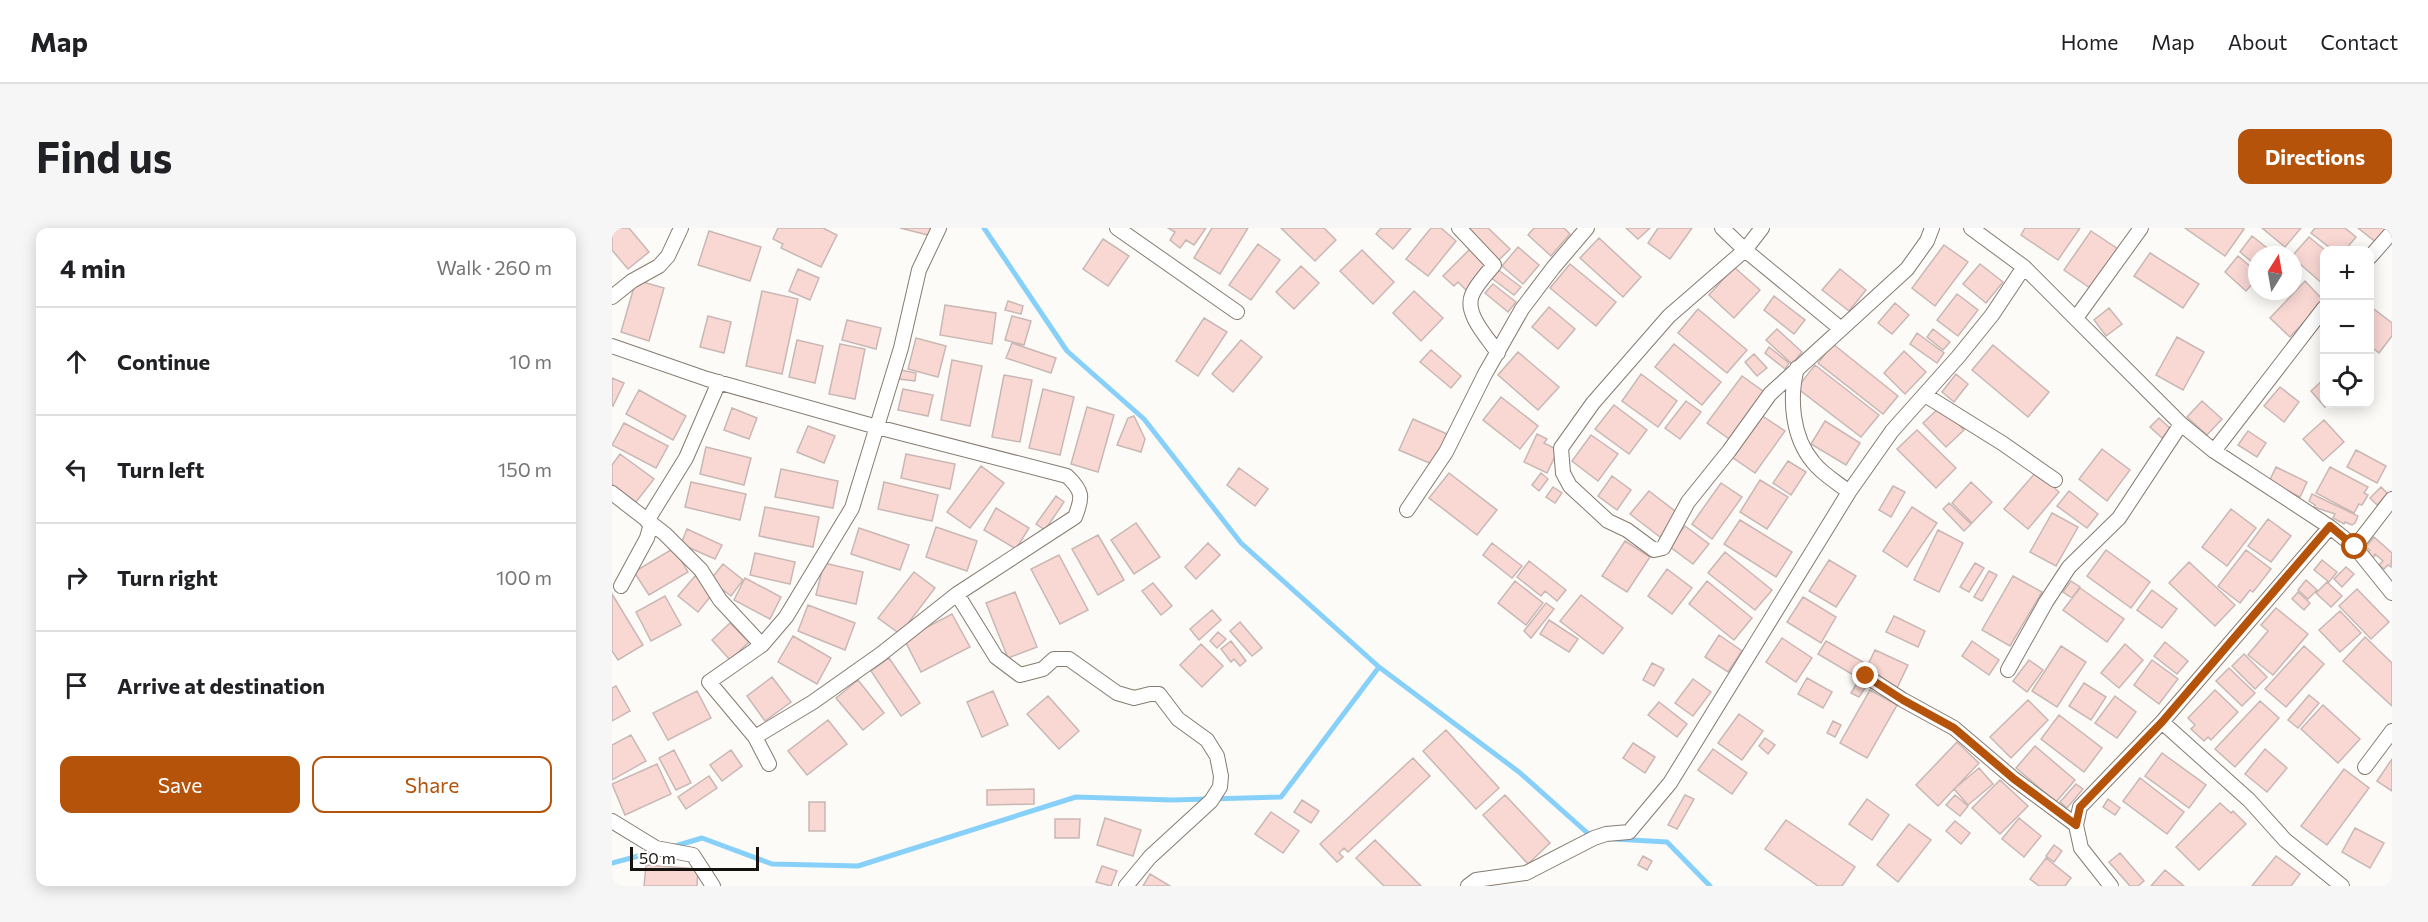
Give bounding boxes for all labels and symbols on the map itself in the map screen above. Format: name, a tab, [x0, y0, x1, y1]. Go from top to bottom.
north arrow	[2248, 246, 2302, 300]
route start	[2341, 533, 2367, 559]
route end	[1852, 662, 1878, 688]
scale bar	[630, 844, 759, 872]

